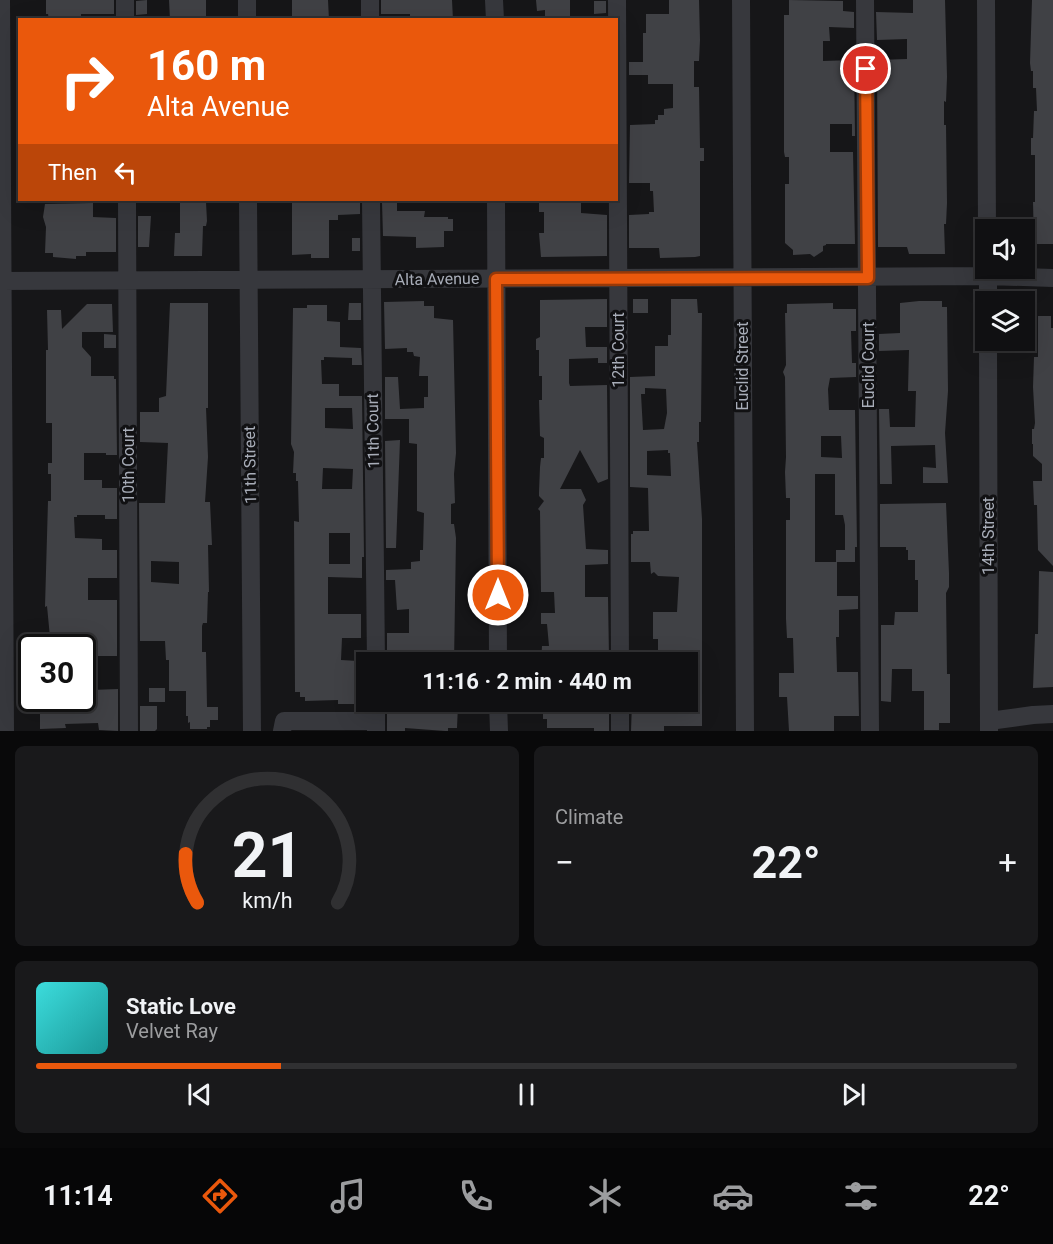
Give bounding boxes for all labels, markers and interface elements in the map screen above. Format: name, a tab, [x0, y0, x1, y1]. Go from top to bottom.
text: 160 m	[147, 41, 266, 90]
icon: right	[48, 42, 126, 120]
pin	[840, 43, 891, 94]
icon: arrive	[849, 52, 882, 85]
text: Alta Avenue	[147, 91, 290, 123]
icon: left	[109, 156, 142, 189]
text: Then	[48, 160, 97, 185]
map controls	[975, 219, 1035, 351]
button: sound	[975, 219, 1035, 279]
street label: Alta Avenue	[395, 269, 479, 289]
button: layers	[975, 291, 1035, 351]
street label: 12th Court	[609, 312, 628, 388]
street label: Euclid Street	[733, 321, 752, 411]
street label: Euclid Court	[859, 322, 878, 408]
street label: 11th Court	[363, 393, 383, 469]
street label: 11th Street	[240, 426, 260, 504]
street label: 10th Court	[119, 427, 138, 503]
street label: 14th Street	[979, 497, 998, 575]
position arrow	[466, 563, 530, 627]
speed limit sign: 30	[18, 634, 96, 712]
text: 11:16 · 2 min · 440 m	[422, 669, 632, 694]
text: Climate	[555, 805, 623, 829]
text: 21	[231, 819, 303, 892]
text: 22°	[751, 836, 821, 889]
text: −	[555, 843, 574, 882]
text: +	[998, 843, 1017, 882]
text: km/h	[242, 888, 292, 913]
text: Static Love	[126, 994, 236, 1019]
text: Velvet Ray	[126, 1019, 218, 1043]
icon: previous	[183, 1078, 216, 1111]
icon: pause	[510, 1078, 543, 1111]
icon: next	[837, 1078, 870, 1111]
icon: directions	[199, 1175, 241, 1217]
icon: music	[327, 1175, 369, 1217]
icon: phone	[455, 1175, 497, 1217]
icon: climate	[584, 1175, 626, 1217]
icon: car	[712, 1175, 754, 1217]
icon: filters	[840, 1175, 882, 1217]
text: 11:14	[43, 1180, 113, 1212]
text: 22°	[968, 1180, 1010, 1212]

